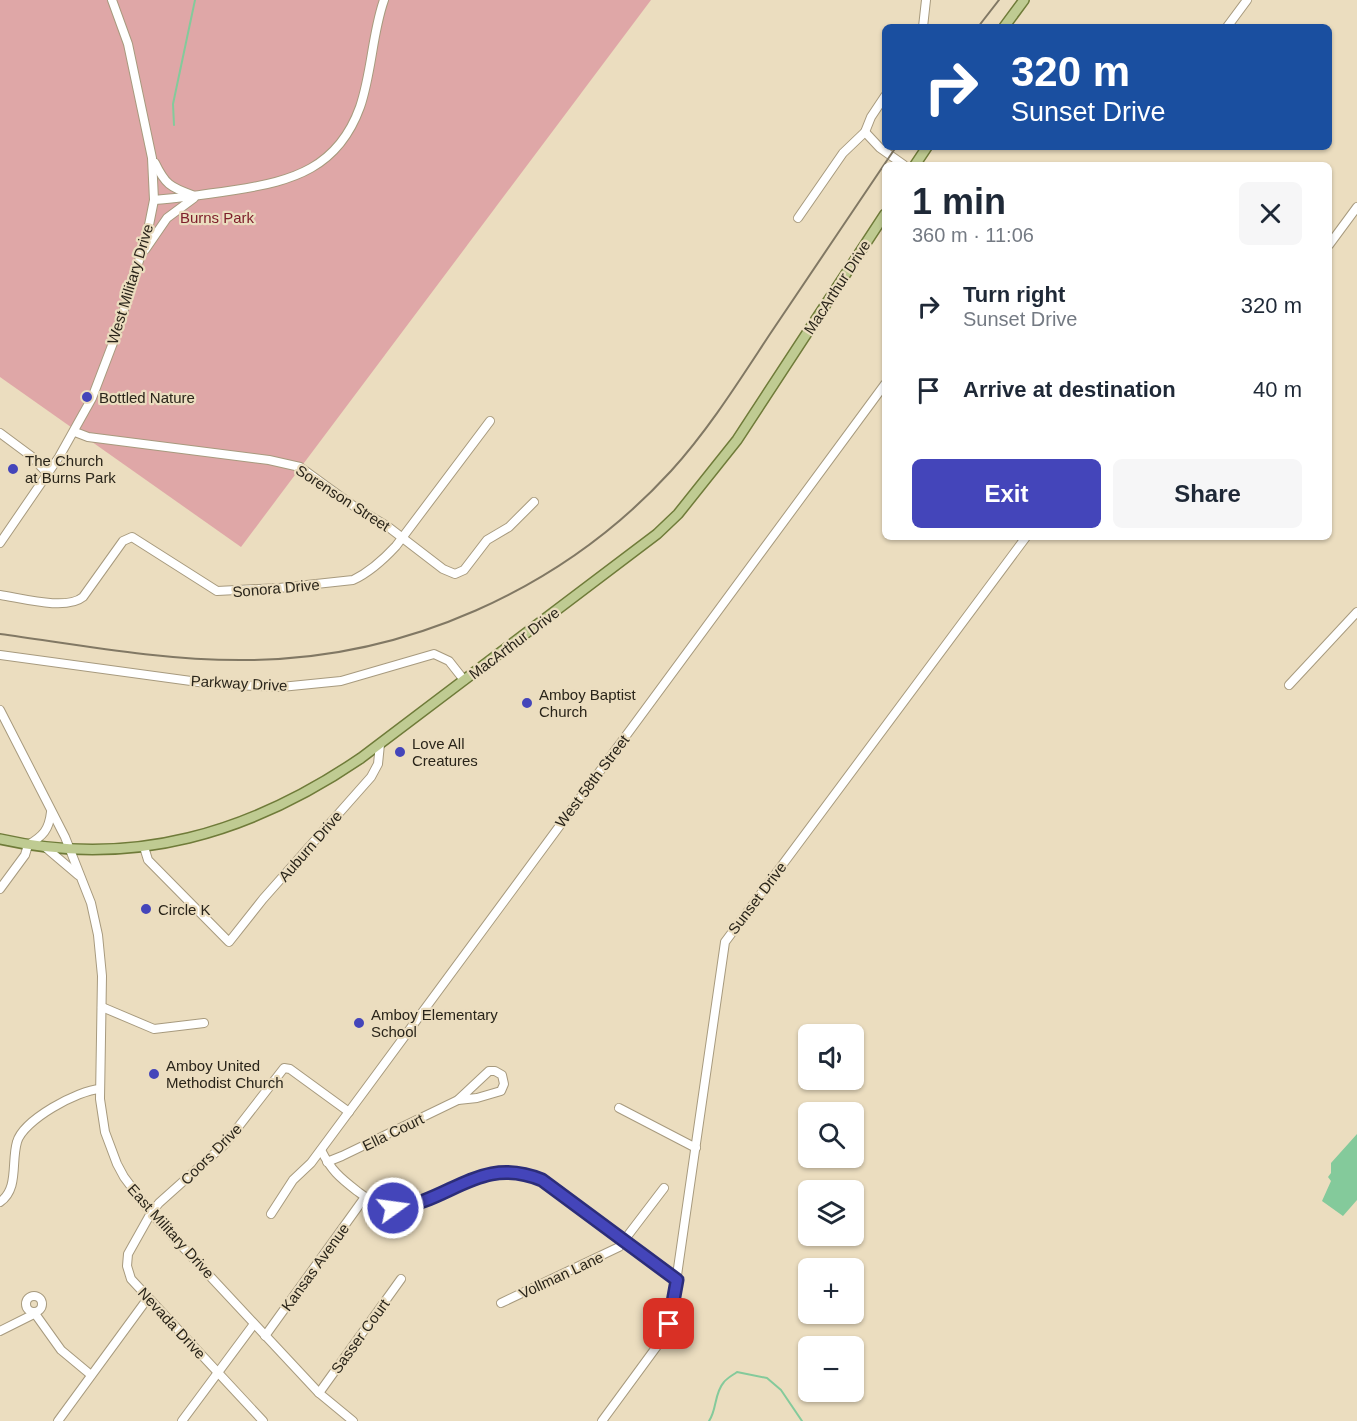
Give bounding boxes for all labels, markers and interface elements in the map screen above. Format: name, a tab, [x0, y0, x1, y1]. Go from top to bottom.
icon: right	[912, 48, 990, 126]
text: 320 m	[1011, 48, 1130, 95]
text: Sunset Drive	[1011, 97, 1166, 127]
text: 1 min	[912, 181, 1006, 222]
button: close	[1239, 182, 1302, 245]
park label: Burns Park	[180, 209, 255, 226]
street label: West Military Drive	[104, 222, 156, 346]
text: 360 m · 11:06	[912, 224, 1034, 246]
street label: MacArthur Drive	[800, 237, 874, 337]
text: Turn right	[963, 282, 1065, 307]
icon: right	[912, 290, 945, 323]
text: 320 m	[1241, 293, 1302, 318]
text: Sunset Drive	[963, 308, 1078, 330]
icon: arrive	[912, 374, 945, 407]
text: Arrive at destination	[963, 377, 1176, 402]
text: 40 m	[1253, 377, 1302, 402]
place label: Bottled Nature	[99, 389, 195, 406]
marker: Bottled Nature	[80, 390, 94, 404]
place label: The Church at Burns Park	[25, 452, 116, 486]
button: Exit	[912, 459, 1101, 528]
button: Share	[1113, 459, 1302, 528]
street label: Sorenson Street	[293, 461, 394, 535]
marker: The Church at Burns Park	[6, 462, 20, 476]
street label: Sonora Drive	[232, 576, 320, 600]
street label: MacArthur Drive	[466, 604, 562, 682]
street label: Parkway Drive	[190, 672, 288, 694]
place label: Amboy Baptist Church	[539, 686, 637, 720]
marker: Amboy Baptist Church	[520, 696, 534, 710]
street label: West 58th Street	[552, 731, 633, 831]
place label: Love All Creatures	[412, 735, 478, 769]
marker: Love All Creatures	[393, 745, 407, 759]
street label: Auburn Drive	[275, 807, 345, 885]
street label: Sunset Drive	[724, 859, 790, 937]
place label: Circle K	[158, 901, 211, 918]
marker: Circle K	[139, 902, 153, 916]
place label: Amboy Elementary School	[371, 1006, 498, 1040]
marker: Amboy Elementary School	[352, 1016, 366, 1030]
map controls	[798, 1024, 864, 1402]
button: sound	[798, 1024, 864, 1090]
place label: Amboy United Methodist Church	[166, 1057, 284, 1091]
marker: Amboy United Methodist Church	[147, 1067, 161, 1081]
button: search	[798, 1102, 864, 1168]
street label: Ella Court	[360, 1110, 427, 1154]
street label: Coors Drive	[177, 1120, 245, 1188]
position arrow	[361, 1176, 425, 1240]
street label: East Military Drive	[124, 1180, 218, 1282]
button: layers	[798, 1180, 864, 1246]
street label: Kansas Avenue	[278, 1220, 352, 1314]
street label: Vollman Lane	[516, 1248, 606, 1302]
button: +	[798, 1258, 864, 1324]
street label: Nevada Drive	[135, 1284, 209, 1362]
street label: Sasser Court	[327, 1295, 393, 1376]
pin	[643, 1298, 694, 1349]
icon: arrive	[652, 1307, 685, 1340]
button: −	[798, 1336, 864, 1402]

